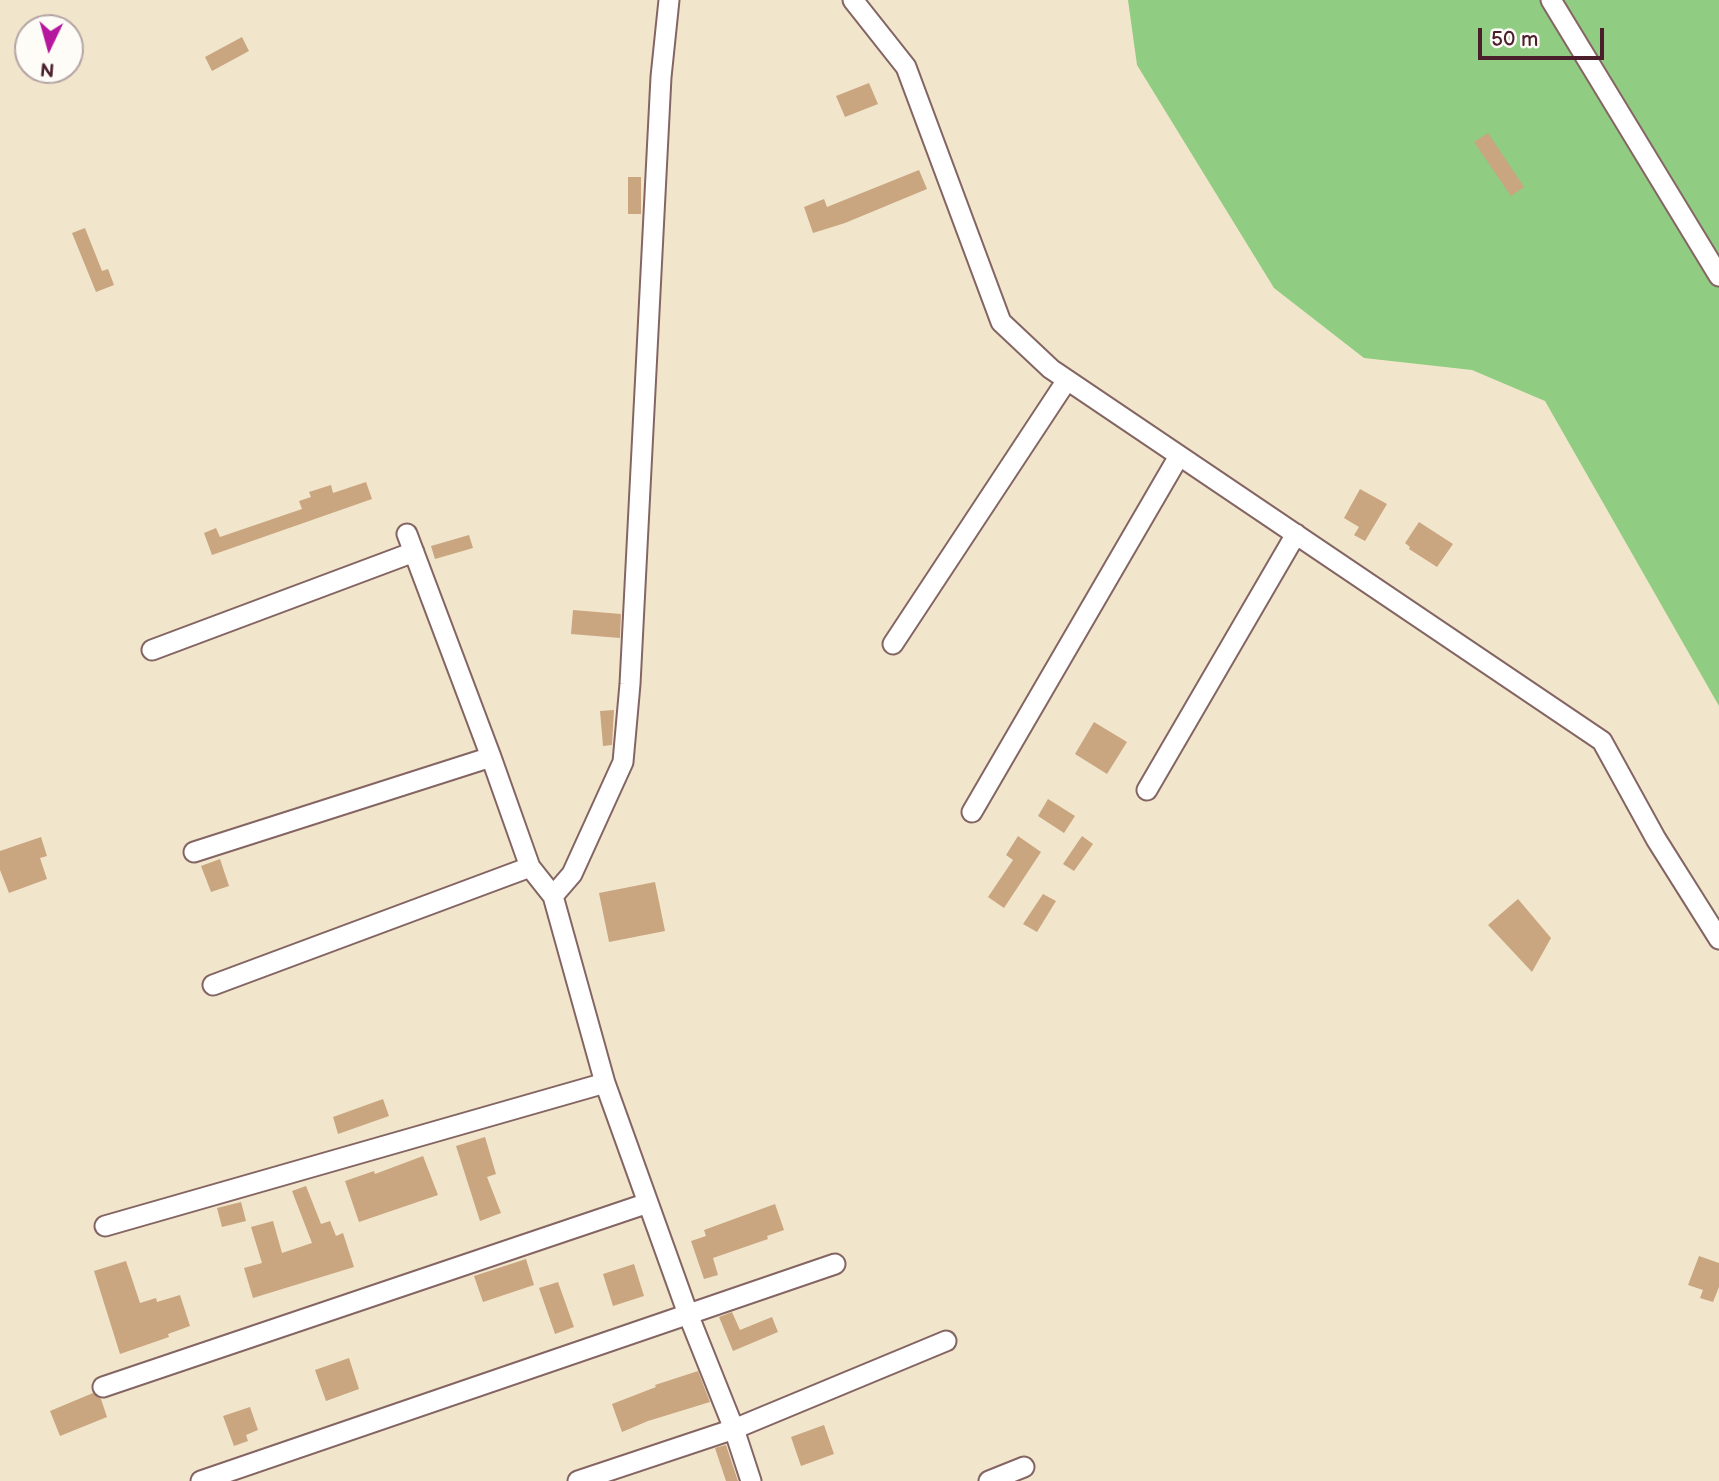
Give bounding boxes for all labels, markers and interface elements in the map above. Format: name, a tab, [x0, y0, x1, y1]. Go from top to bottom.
north arrow	[14, 14, 84, 84]
scale bar	[1481, 14, 1607, 58]
text: 50 m	[1491, 27, 1538, 52]
text: N	[39, 56, 55, 81]

